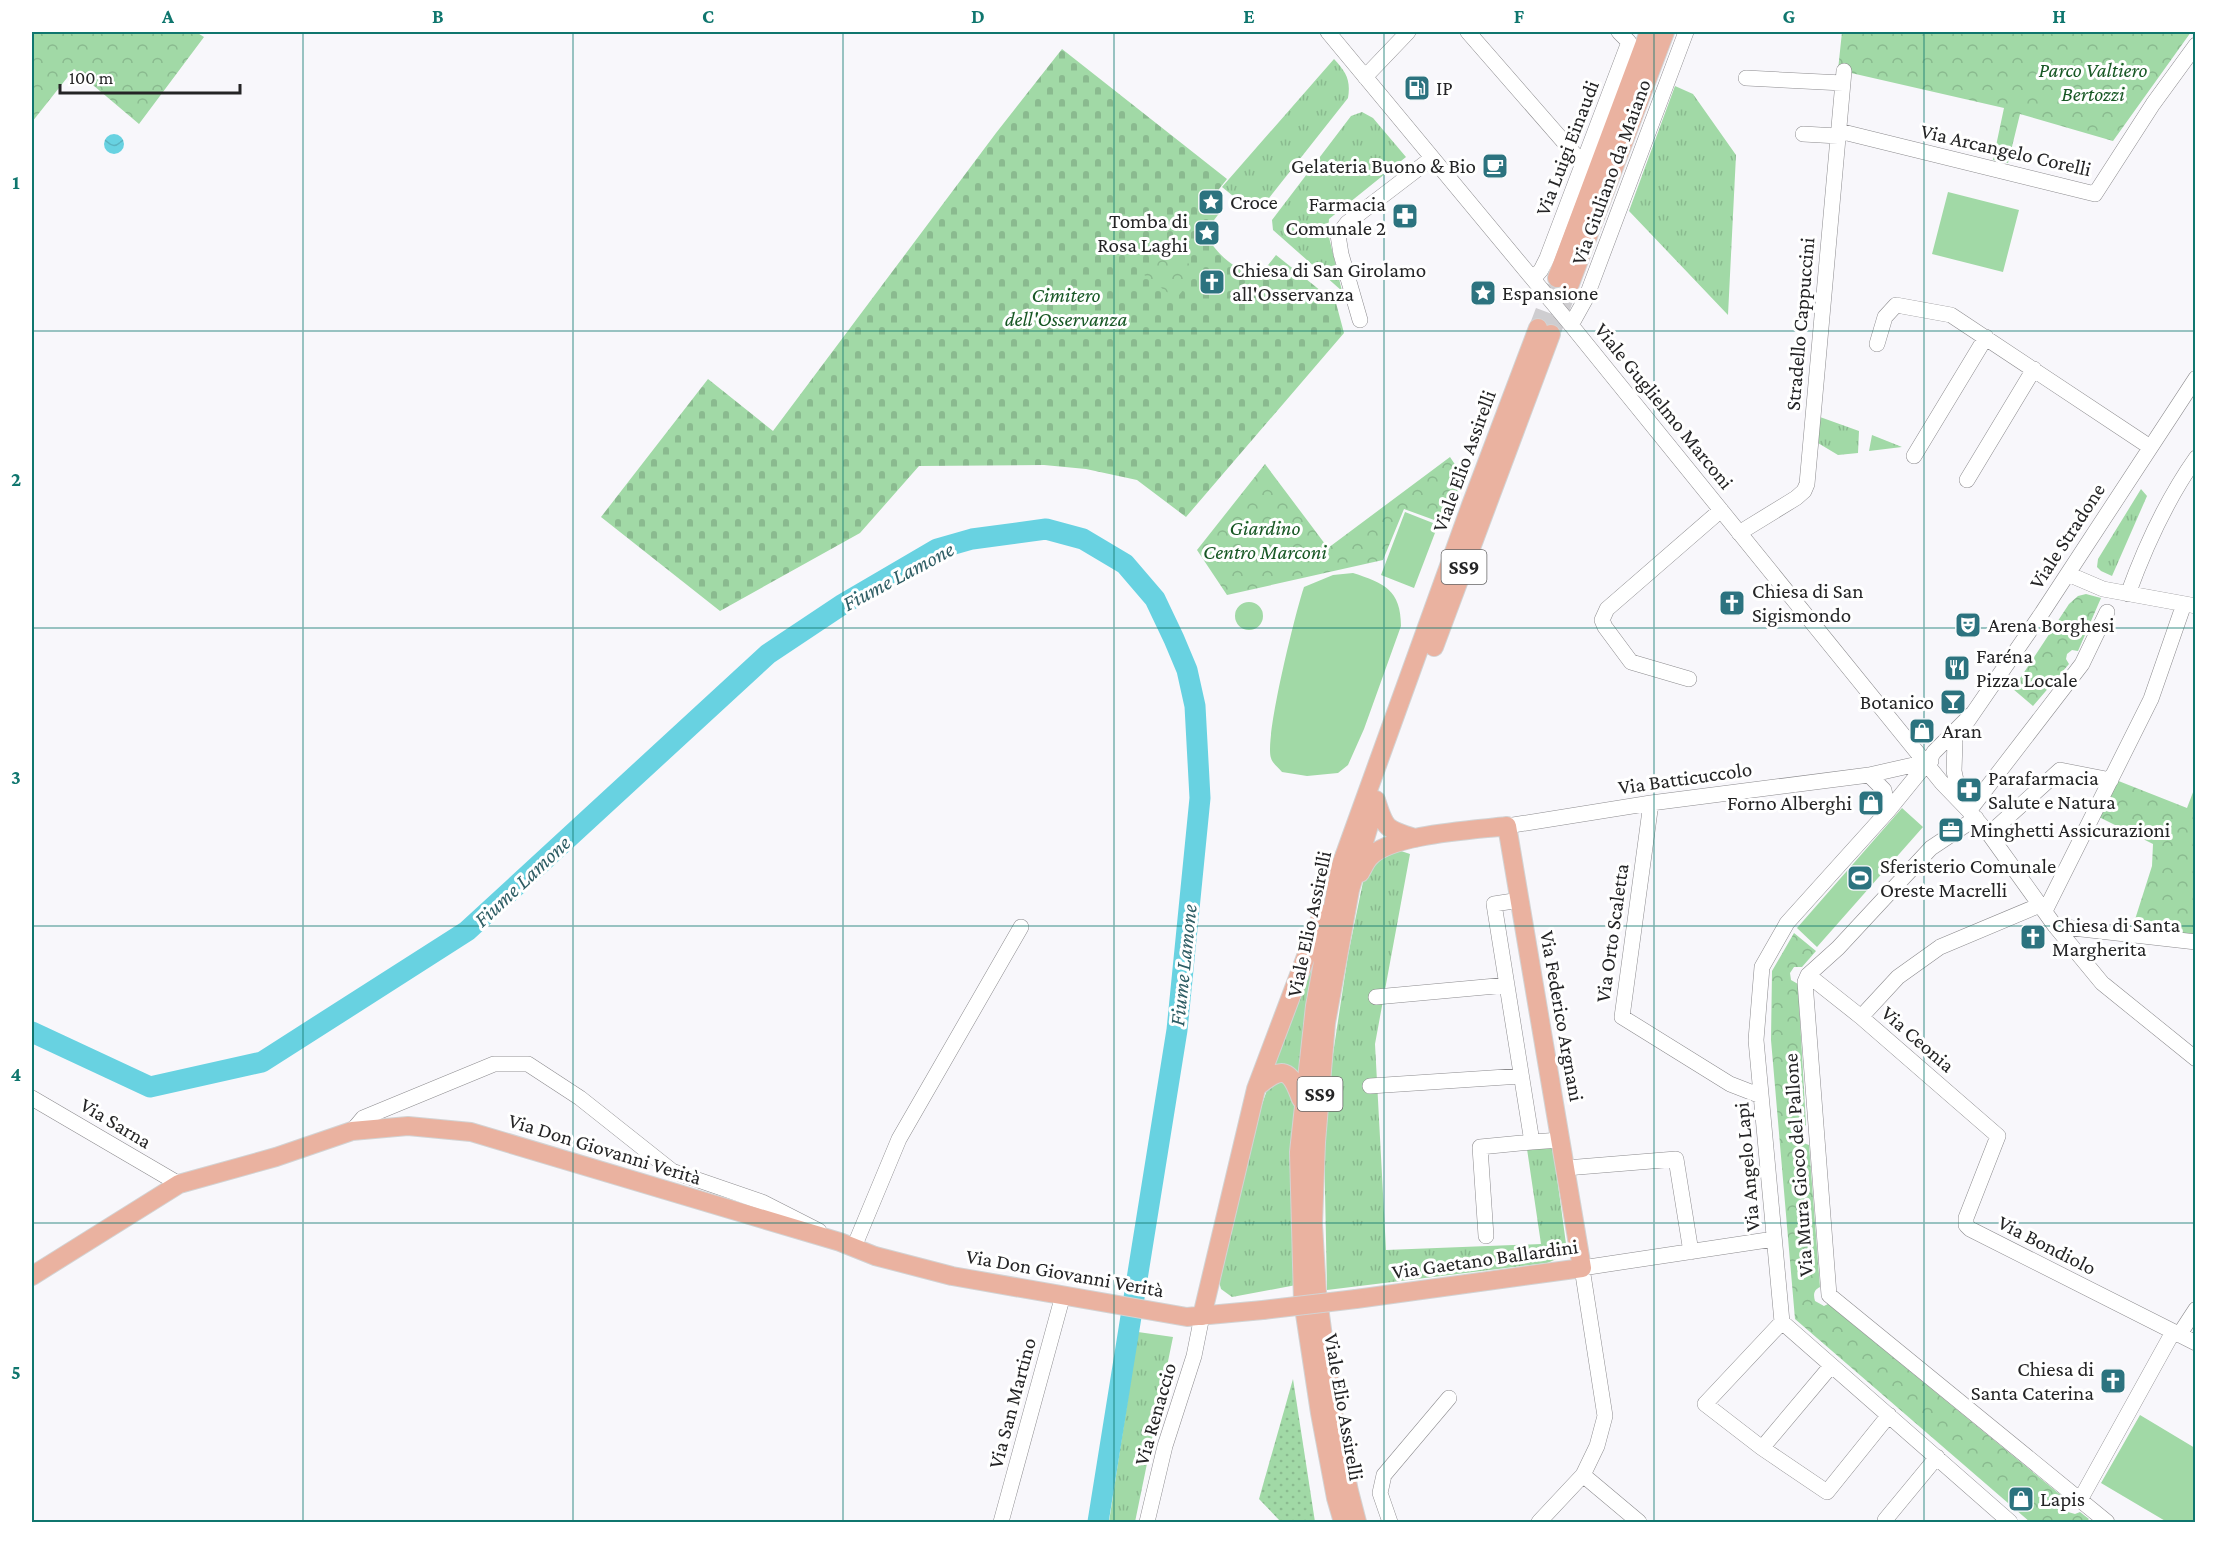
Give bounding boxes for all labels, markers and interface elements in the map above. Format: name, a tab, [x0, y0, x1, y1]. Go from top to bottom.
text: A	[161, 5, 175, 27]
text: B	[432, 5, 444, 27]
text: C	[702, 5, 714, 27]
text: D	[971, 5, 985, 27]
text: E	[1243, 5, 1255, 27]
text: F	[1514, 5, 1525, 27]
text: G	[1783, 5, 1796, 27]
text: H	[2052, 5, 2066, 27]
scale bar	[60, 57, 240, 95]
park label: Parco Valtiero Bertozzi	[2038, 58, 2148, 106]
text: 100 m	[69, 68, 114, 88]
fuel station icon: IP	[1402, 73, 1432, 103]
place label: IP	[1436, 76, 1453, 100]
street label: Via Giuliano da Maiano	[1566, 76, 1656, 268]
street label: Via Luigi Einaudi	[1530, 77, 1604, 219]
street label: Via Arcangelo Corelli	[1918, 119, 2094, 181]
cafe icon: Gelateria Buono & Bio	[1480, 151, 1510, 181]
place label: Gelateria Buono & Bio	[1291, 154, 1476, 178]
text: 1	[12, 171, 20, 193]
place icon: Croce	[1196, 187, 1226, 217]
place label: Croce	[1230, 190, 1278, 214]
place label: Farmacia Comunale 2	[1286, 192, 1386, 240]
pharmacy icon: Farmacia Comunale 2	[1390, 201, 1420, 231]
place label: Tomba di Rosa Laghi	[1097, 209, 1188, 257]
place icon: Tomba di Rosa Laghi	[1192, 218, 1222, 248]
street label: Stradello Cappuccini	[1780, 236, 1820, 412]
place label: Chiesa di San Girolamo all'Osservanza	[1232, 258, 1426, 306]
church icon: Chiesa di San Girolamo all'Osservanza	[1197, 267, 1227, 297]
place icon: Espansione	[1468, 278, 1498, 308]
place label: Espansione	[1502, 281, 1598, 305]
park label: Cimitero dell'Osservanza	[1005, 283, 1127, 331]
street label: Viale Guglielmo Marconi	[1590, 318, 1739, 494]
street label: Viale Elio Assirelli	[1427, 386, 1501, 535]
text: 2	[11, 468, 21, 490]
street label: Viale Stradone	[2024, 479, 2110, 593]
park label: Giardino Centro Marconi	[1203, 516, 1327, 564]
water label: Fiume Lamone	[838, 536, 959, 616]
road number: SS9	[1442, 550, 1486, 584]
place label: Chiesa di San Sigismondo	[1752, 579, 1864, 627]
church icon: Chiesa di San Sigismondo	[1717, 588, 1747, 618]
theatre icon: Arena Borghesi	[1953, 610, 1983, 640]
place label: Arena Borghesi	[1988, 613, 2115, 637]
place label: Faréna Pizza Locale	[1976, 644, 2078, 692]
restaurant icon: Faréna Pizza Locale	[1942, 653, 1972, 683]
bar icon: Botanico	[1938, 687, 1968, 717]
place label: Botanico	[1860, 690, 1934, 714]
shop icon: Aran	[1907, 716, 1937, 746]
place label: Aran	[1942, 719, 1982, 743]
street label: Via Batticuccolo	[1617, 757, 1753, 799]
text: 3	[11, 766, 21, 788]
place label: Parafarmacia Salute e Natura	[1988, 766, 2116, 814]
pharmacy icon: Parafarmacia Salute e Natura	[1954, 775, 1984, 805]
shop icon: Forno Alberghi	[1856, 788, 1886, 818]
place label: Forno Alberghi	[1727, 791, 1852, 815]
office icon: Minghetti Assicurazioni	[1936, 815, 1966, 845]
place label: Minghetti Assicurazioni	[1970, 818, 2171, 842]
water label: Fiume Lamone	[469, 830, 576, 932]
street label: Viale Elio Assirelli	[1282, 848, 1336, 999]
place label: Sferisterio Comunale Oreste Macrelli	[1880, 854, 2056, 902]
street label: Via Orto Scaletta	[1590, 862, 1634, 1004]
sports icon: Sferisterio Comunale Oreste Macrelli	[1845, 863, 1875, 893]
water label: Fiume Lamone	[1164, 902, 1202, 1027]
place label: Chiesa di Santa Margherita	[2052, 913, 2180, 961]
church icon: Chiesa di Santa Margherita	[2018, 922, 2048, 952]
street label: Via Federico Argnani	[1535, 929, 1589, 1104]
street label: Via Ceonia	[1876, 1001, 1960, 1078]
street label: Via Mura Gioco del Pallone	[1778, 1052, 1818, 1278]
text: 4	[11, 1063, 22, 1085]
road number: SS9	[1298, 1077, 1342, 1111]
street label: Via Sarna	[76, 1092, 156, 1154]
street label: Via Angelo Lapi	[1729, 1101, 1765, 1233]
street label: Via Don Giovanni Verità	[506, 1108, 705, 1190]
street label: Via Bondiolo	[1994, 1210, 2100, 1280]
street label: Via Gaetano Ballardini	[1390, 1234, 1580, 1284]
street label: Via Don Giovanni Verità	[964, 1244, 1166, 1302]
street label: Viale Elio Assirelli	[1319, 1332, 1369, 1483]
street label: Via San Martino	[983, 1335, 1041, 1471]
place label: Chiesa di Santa Caterina	[1971, 1357, 2095, 1405]
street label: Via Renaccio	[1129, 1360, 1181, 1468]
text: 5	[11, 1361, 21, 1383]
church icon: Chiesa di Santa Caterina	[2098, 1366, 2128, 1396]
shop icon: Lapis	[2006, 1484, 2036, 1514]
place label: Lapis	[2040, 1487, 2085, 1511]

